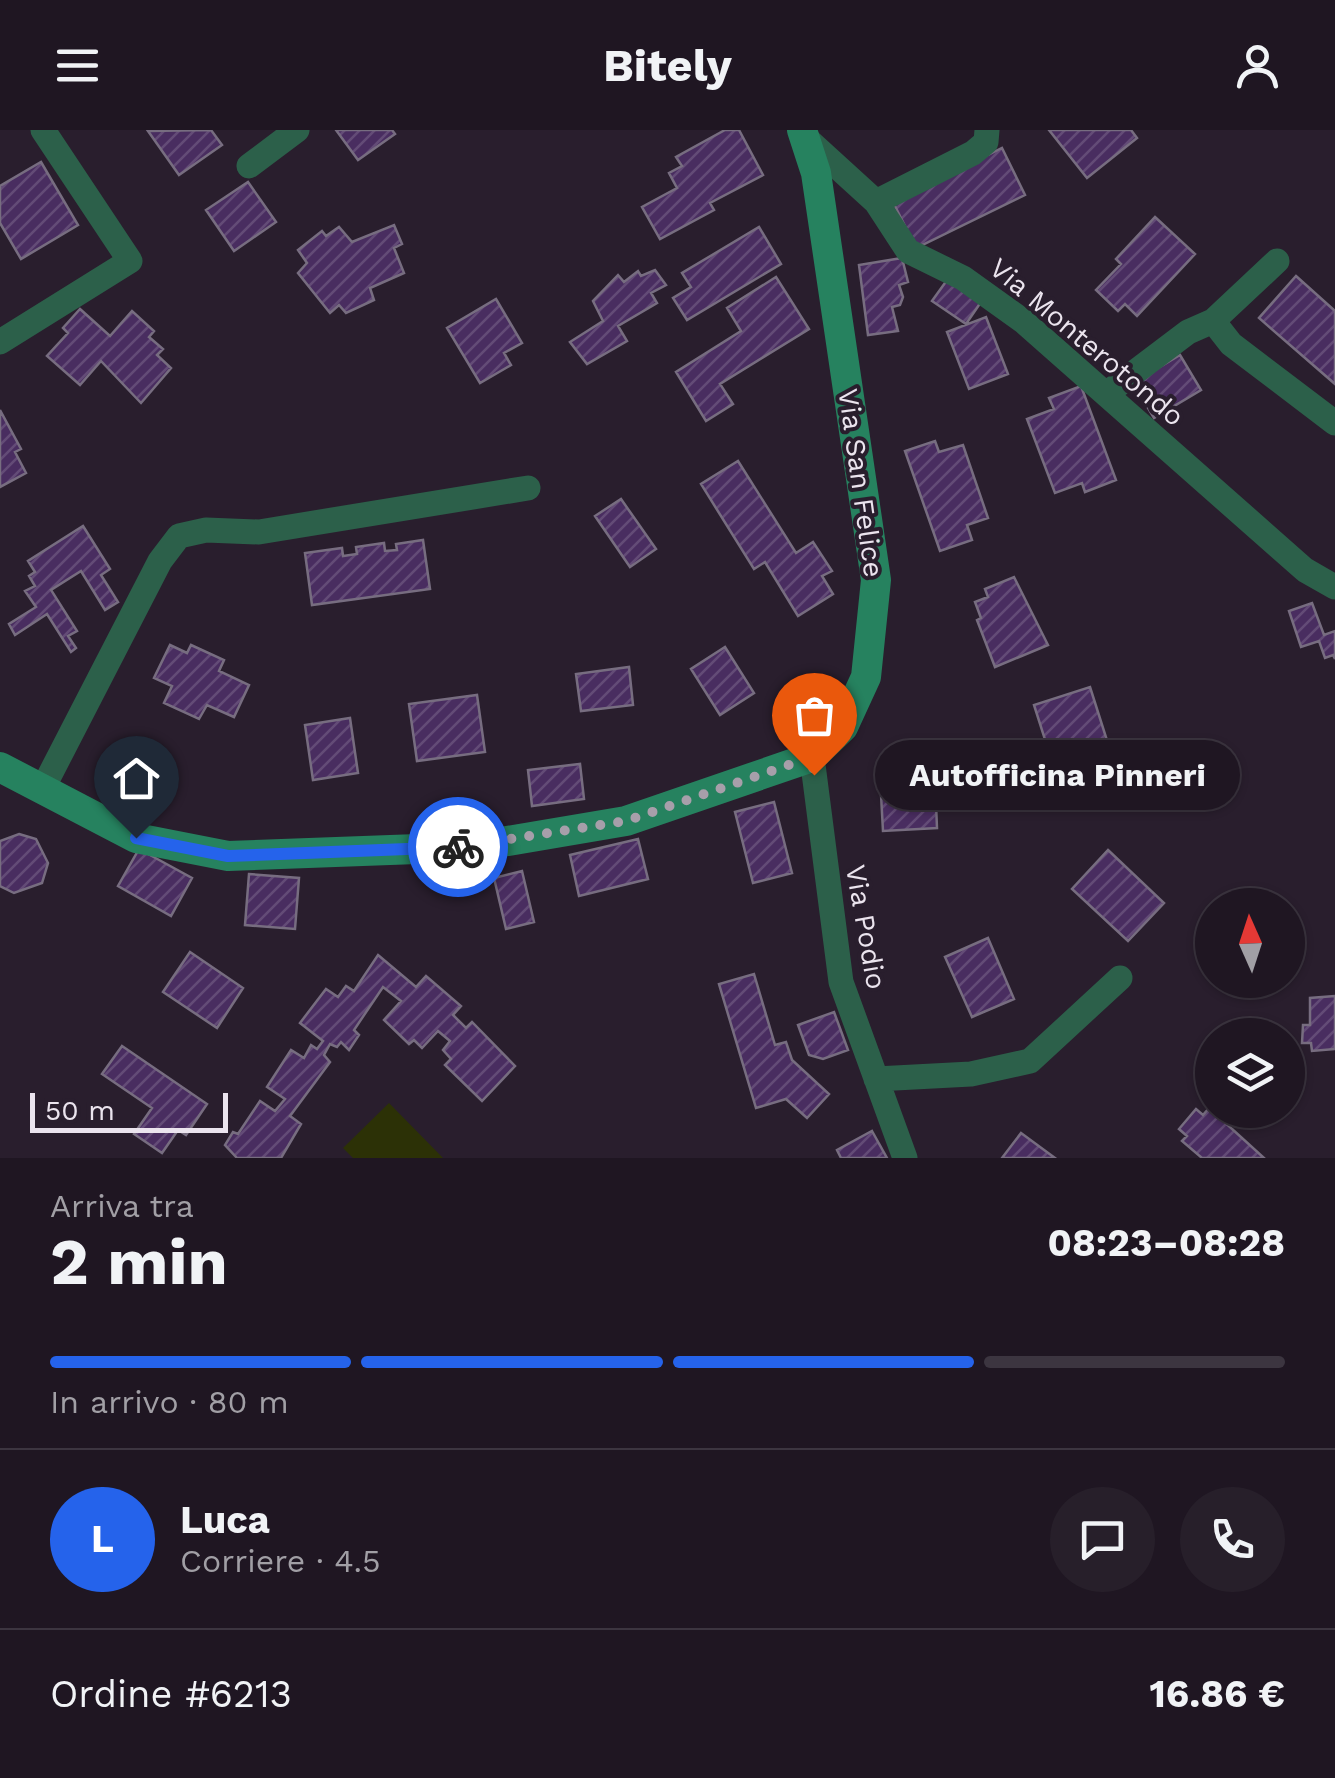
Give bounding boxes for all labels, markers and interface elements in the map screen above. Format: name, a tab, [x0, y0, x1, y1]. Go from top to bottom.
icon: menu	[50, 38, 105, 93]
icon: person	[1230, 38, 1285, 93]
text: Bitely	[603, 39, 732, 92]
street label: Via Monterotondo	[983, 251, 1191, 433]
street label: Via San Felice	[831, 386, 891, 580]
pin	[772, 673, 857, 776]
icon: bag	[787, 688, 842, 743]
pin	[94, 736, 179, 839]
callout: Autofficina Pinneri	[874, 740, 1239, 810]
icon: home	[109, 751, 164, 806]
text: Autofficina Pinneri	[909, 756, 1206, 794]
courier	[408, 797, 508, 897]
icon: bike	[431, 820, 486, 875]
street label: Via Podio	[839, 862, 893, 992]
north arrow	[1195, 888, 1305, 998]
map controls	[1195, 888, 1305, 1128]
button: layers	[1195, 1018, 1305, 1128]
scale bar	[30, 1088, 228, 1133]
text: 50 m	[45, 1094, 115, 1127]
text: Arriva tra	[50, 1187, 194, 1225]
text: 08:23–08:28	[1047, 1221, 1285, 1265]
text: 2 min	[50, 1224, 228, 1300]
text: In arrivo · 80 m	[50, 1383, 289, 1421]
button: chat	[1050, 1487, 1155, 1592]
button: phone	[1180, 1487, 1285, 1592]
text: Luca	[180, 1498, 270, 1542]
text: L	[91, 1517, 114, 1561]
text: Corriere · 4.5	[180, 1542, 381, 1580]
text: Ordine #6213	[50, 1672, 292, 1716]
text: 16.86 €	[1149, 1672, 1285, 1716]

